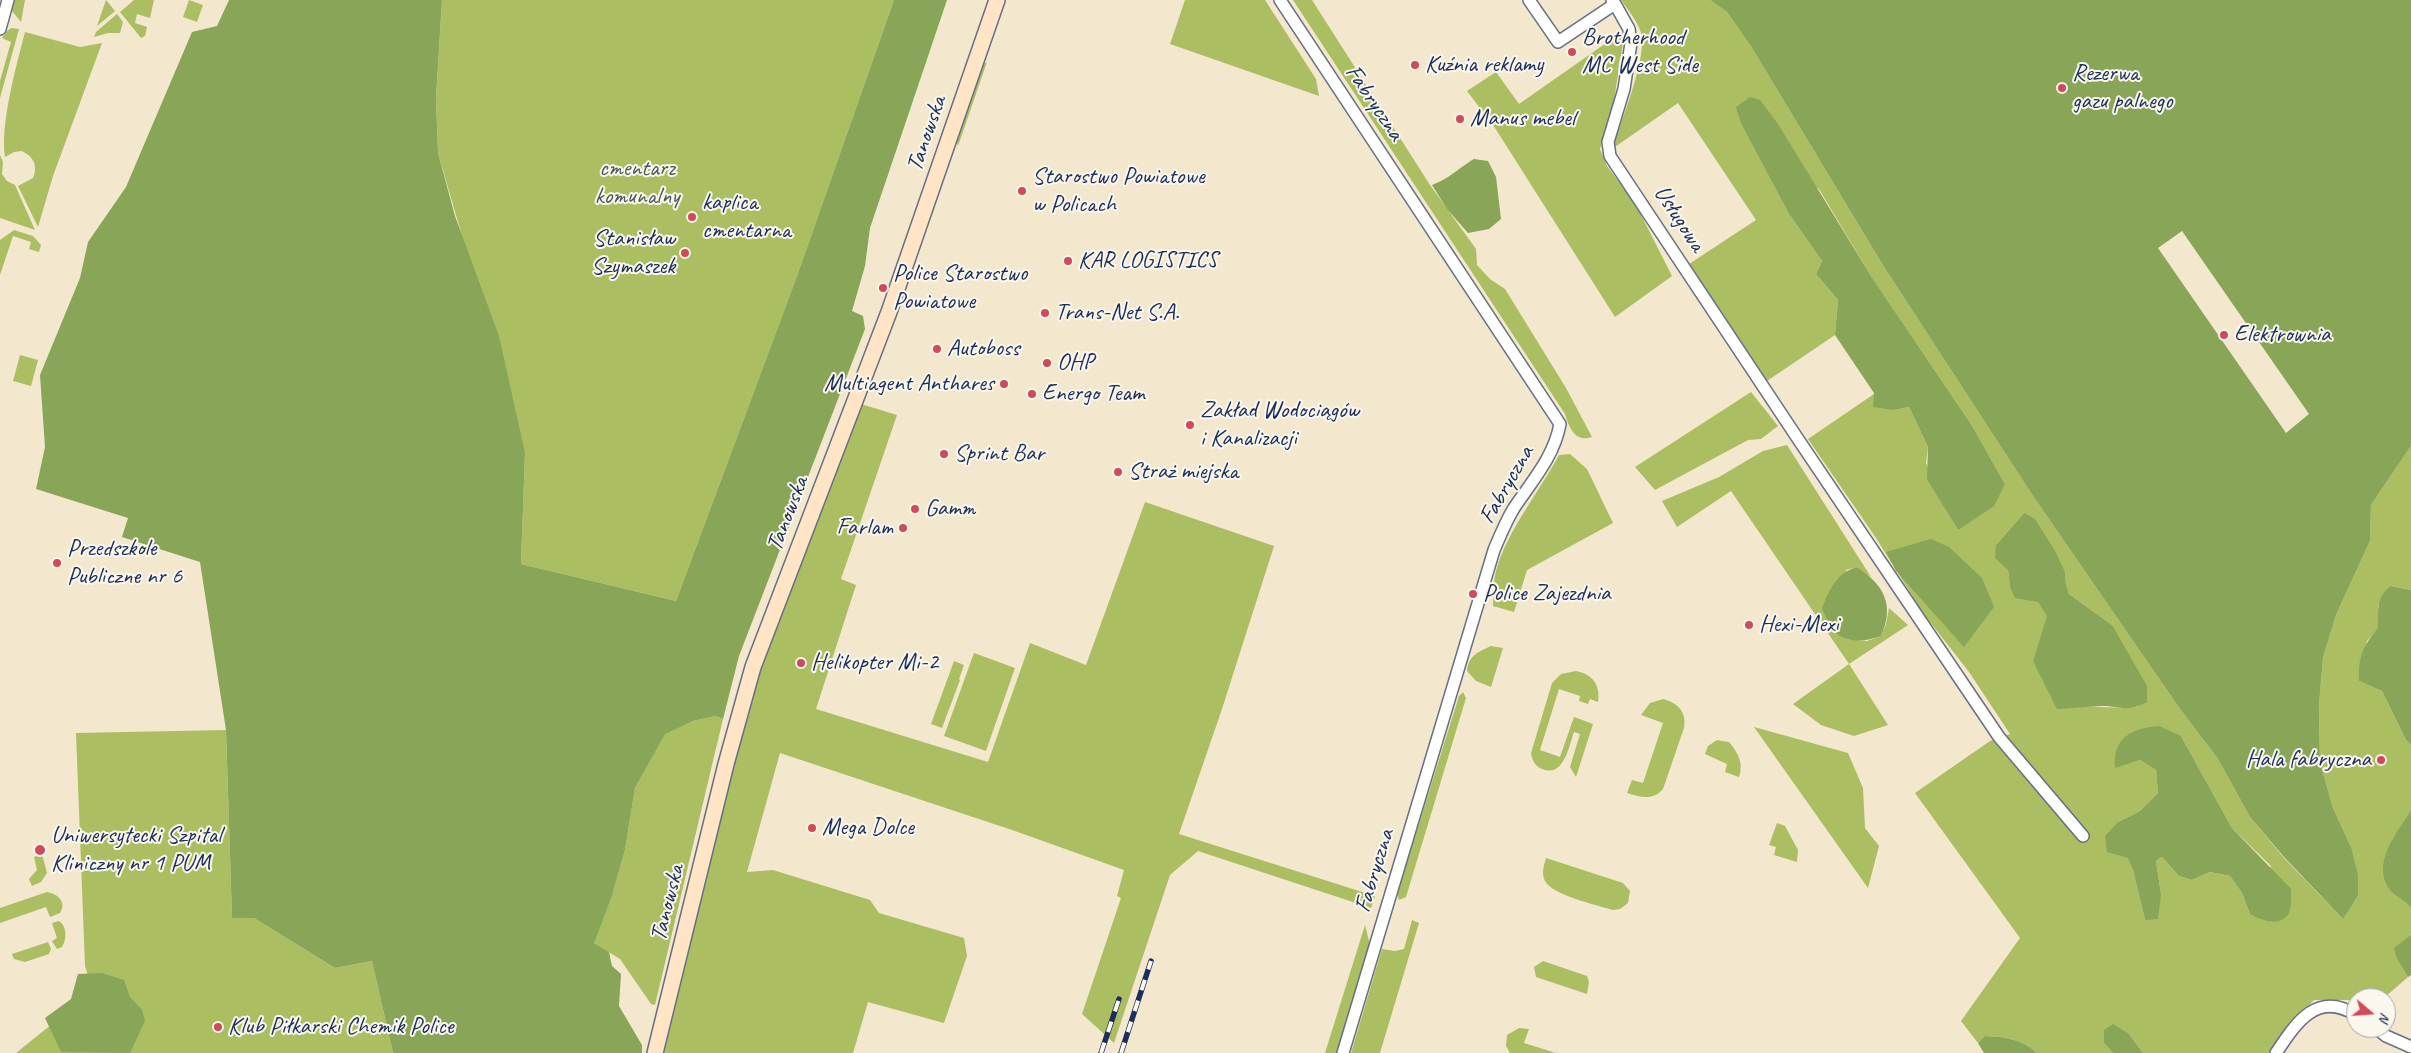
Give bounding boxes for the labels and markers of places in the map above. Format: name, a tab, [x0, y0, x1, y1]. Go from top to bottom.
place label: Brotherhood MC West Side	[1582, 24, 1698, 80]
marker: Brotherhood MC West Side	[1566, 46, 1578, 58]
place label: Kuźnia reklamy	[1425, 51, 1543, 79]
marker: Kuźnia reklamy	[1409, 59, 1421, 71]
place label: Rezerwa gazu palnego	[2072, 60, 2172, 116]
marker: Rezerwa gazu palnego	[2056, 82, 2068, 94]
place label: Manus mebel	[1470, 105, 1575, 133]
marker: Manus mebel	[1454, 113, 1466, 125]
place label: Starostwo Powiatowe w Policach	[1032, 163, 1205, 219]
marker: Starostwo Powiatowe w Policach	[1016, 185, 1028, 197]
place label: kaplica cmentarna	[702, 189, 791, 245]
marker: kaplica cmentarna	[686, 211, 698, 223]
place label: Stanisław Szymaszek	[591, 225, 675, 281]
marker: Stanisław Szymaszek	[679, 247, 691, 259]
place label: KAR LOGISTICS	[1078, 247, 1218, 275]
marker: KAR LOGISTICS	[1062, 255, 1074, 267]
place label: Police Starostwo Powiatowe	[893, 260, 1027, 316]
marker: Police Starostwo Powiatowe	[877, 282, 889, 294]
place label: Trans-Net S.A.	[1055, 299, 1179, 327]
marker: Trans-Net S.A.	[1039, 307, 1051, 319]
place label: Elektrownia	[2234, 321, 2331, 349]
marker: Elektrownia	[2218, 329, 2230, 341]
place label: Autoboss	[947, 335, 1019, 363]
marker: Autoboss	[931, 343, 943, 355]
place label: OHP	[1057, 349, 1094, 377]
marker: OHP	[1041, 357, 1053, 369]
place label: Multiagent Anthares	[824, 370, 994, 398]
marker: Multiagent Anthares	[998, 378, 1010, 390]
place label: Energo Team	[1042, 380, 1144, 408]
marker: Energo Team	[1026, 388, 1038, 400]
place label: Zakład Wodociągów i Kanalizacji	[1200, 397, 1359, 453]
marker: Zakład Wodociągów i Kanalizacji	[1184, 419, 1196, 431]
place label: Sprint Bar	[954, 440, 1044, 468]
marker: Sprint Bar	[938, 448, 950, 460]
place label: Straż miejska	[1128, 458, 1238, 486]
marker: Straż miejska	[1112, 466, 1124, 478]
place label: Gamm	[925, 495, 975, 523]
marker: Gamm	[909, 503, 921, 515]
place label: Farlam	[837, 514, 893, 542]
marker: Farlam	[897, 522, 909, 534]
place label: Przedszkole Publiczne nr 6	[67, 535, 182, 591]
marker: Przedszkole Publiczne nr 6	[51, 557, 63, 569]
place label: Police Zajezdnia	[1483, 580, 1610, 608]
marker: Police Zajezdnia	[1467, 588, 1479, 600]
place label: Hexi-Mexi	[1759, 611, 1839, 639]
marker: Hexi-Mexi	[1743, 619, 1755, 631]
place label: Helikopter Mi-2	[811, 649, 938, 677]
marker: Helikopter Mi-2	[795, 657, 807, 669]
place label: Hala fabryczna	[2246, 746, 2371, 774]
marker: Hala fabryczna	[2375, 754, 2387, 766]
place label: Mega Dolce	[822, 814, 914, 842]
place label: Uniwersytecki Szpital Kliniczny nr 1 PUM	[51, 822, 221, 878]
marker: Mega Dolce	[806, 822, 818, 834]
marker: Uniwersytecki Szpital Kliniczny nr 1 PUM	[33, 843, 47, 857]
place label: Klub Piłkarski Chemik Police	[228, 1013, 453, 1041]
marker: Klub Piłkarski Chemik Police	[212, 1021, 224, 1033]

